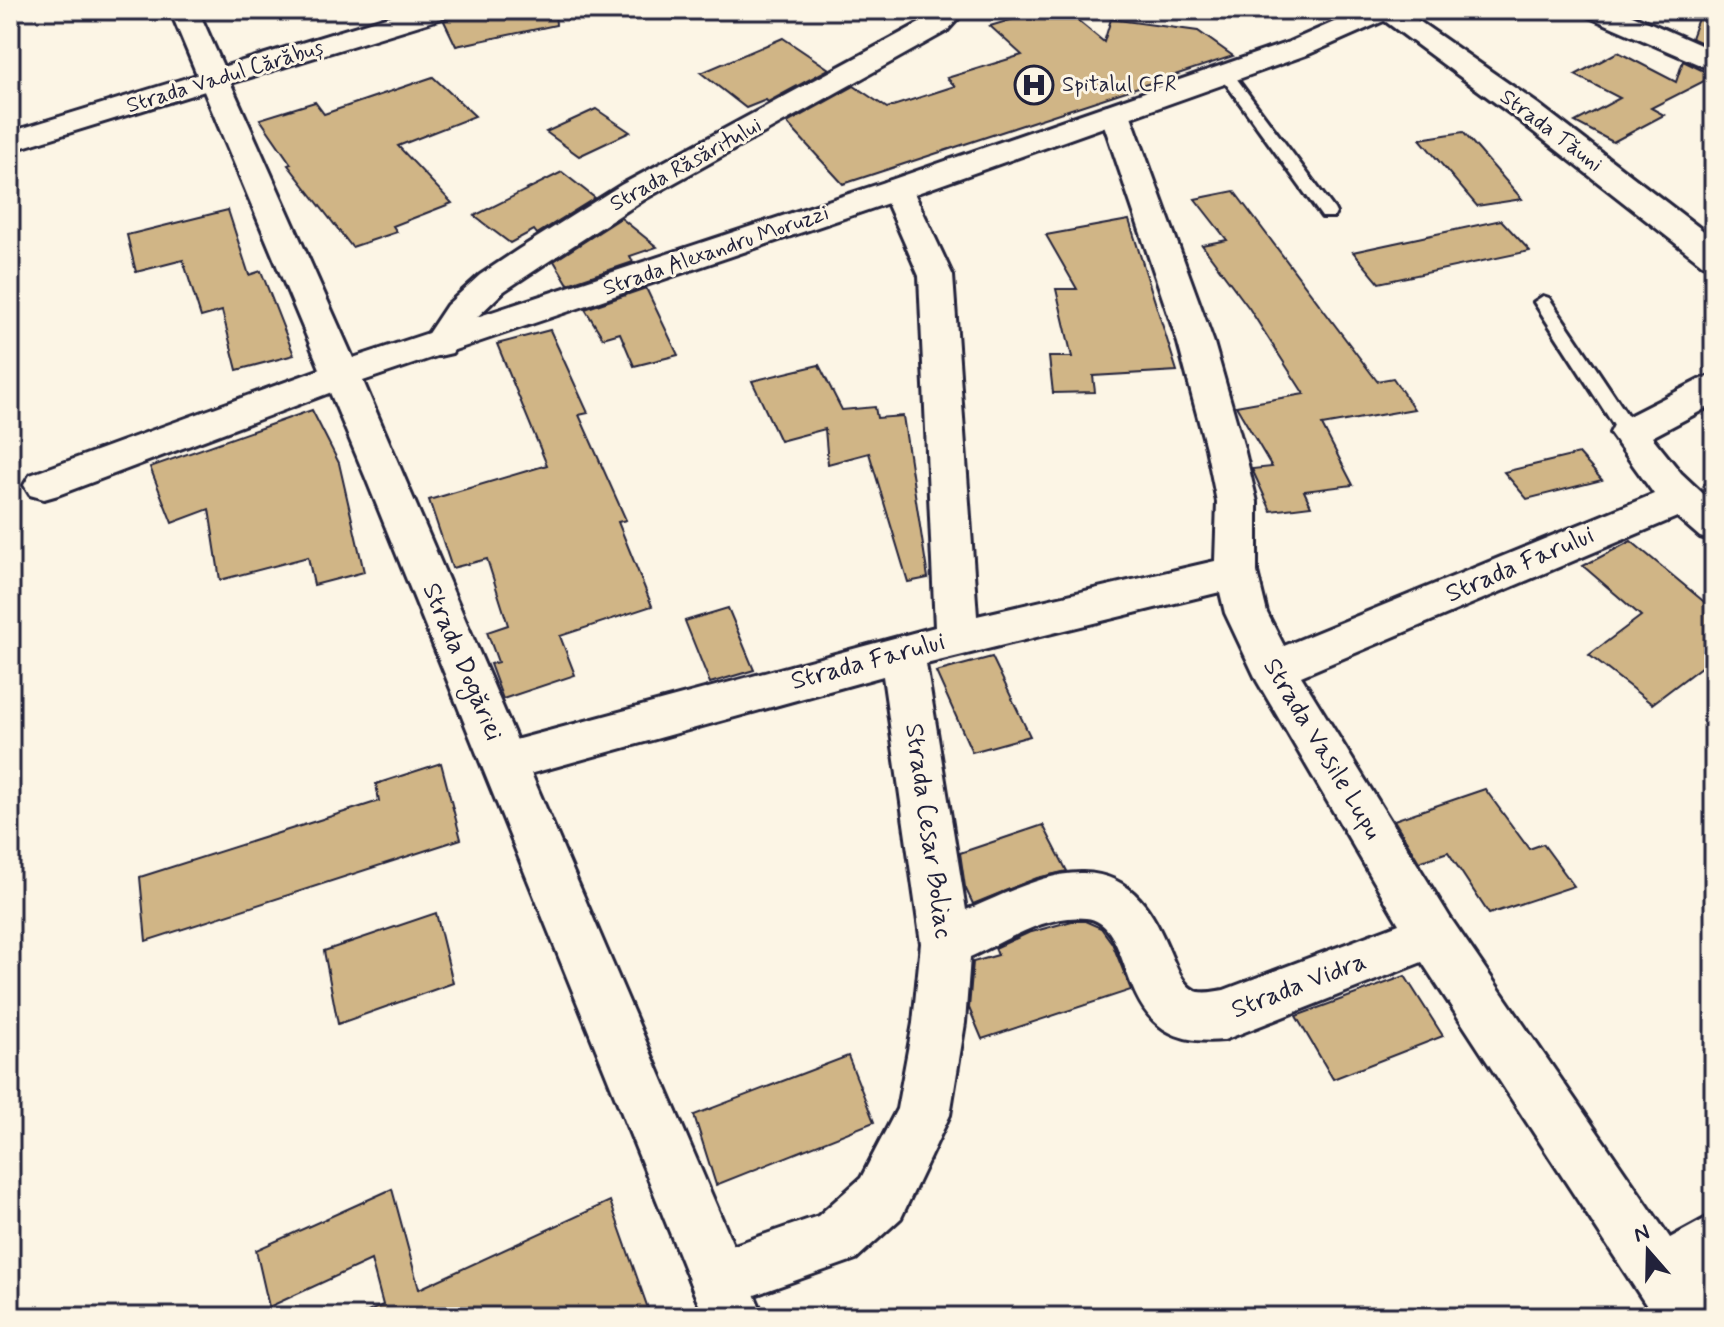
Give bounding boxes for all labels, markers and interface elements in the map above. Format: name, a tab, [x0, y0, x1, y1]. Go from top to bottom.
street label: Strada Vadul Cărăbuș	[123, 34, 327, 120]
hospital icon: Spitalul CFR	[1013, 64, 1055, 106]
place label: Spitalul CFR	[1062, 71, 1177, 99]
street label: Strada Tăuni	[1494, 83, 1608, 179]
street label: Strada Răsăritului	[605, 112, 767, 218]
street label: Strada Alexandru Moruzzi	[599, 199, 833, 303]
street label: Strada Farului	[1441, 518, 1599, 612]
street label: Strada Dogăriei	[412, 578, 511, 747]
street label: Strada Farului	[787, 625, 949, 699]
street label: Strada Vasile Lupu	[1254, 652, 1390, 846]
street label: Strada Cesar Boliac	[896, 721, 960, 941]
street label: Strada Vidra	[1227, 945, 1371, 1027]
north arrow	[1608, 1211, 1688, 1291]
text: N	[1630, 1218, 1654, 1250]

